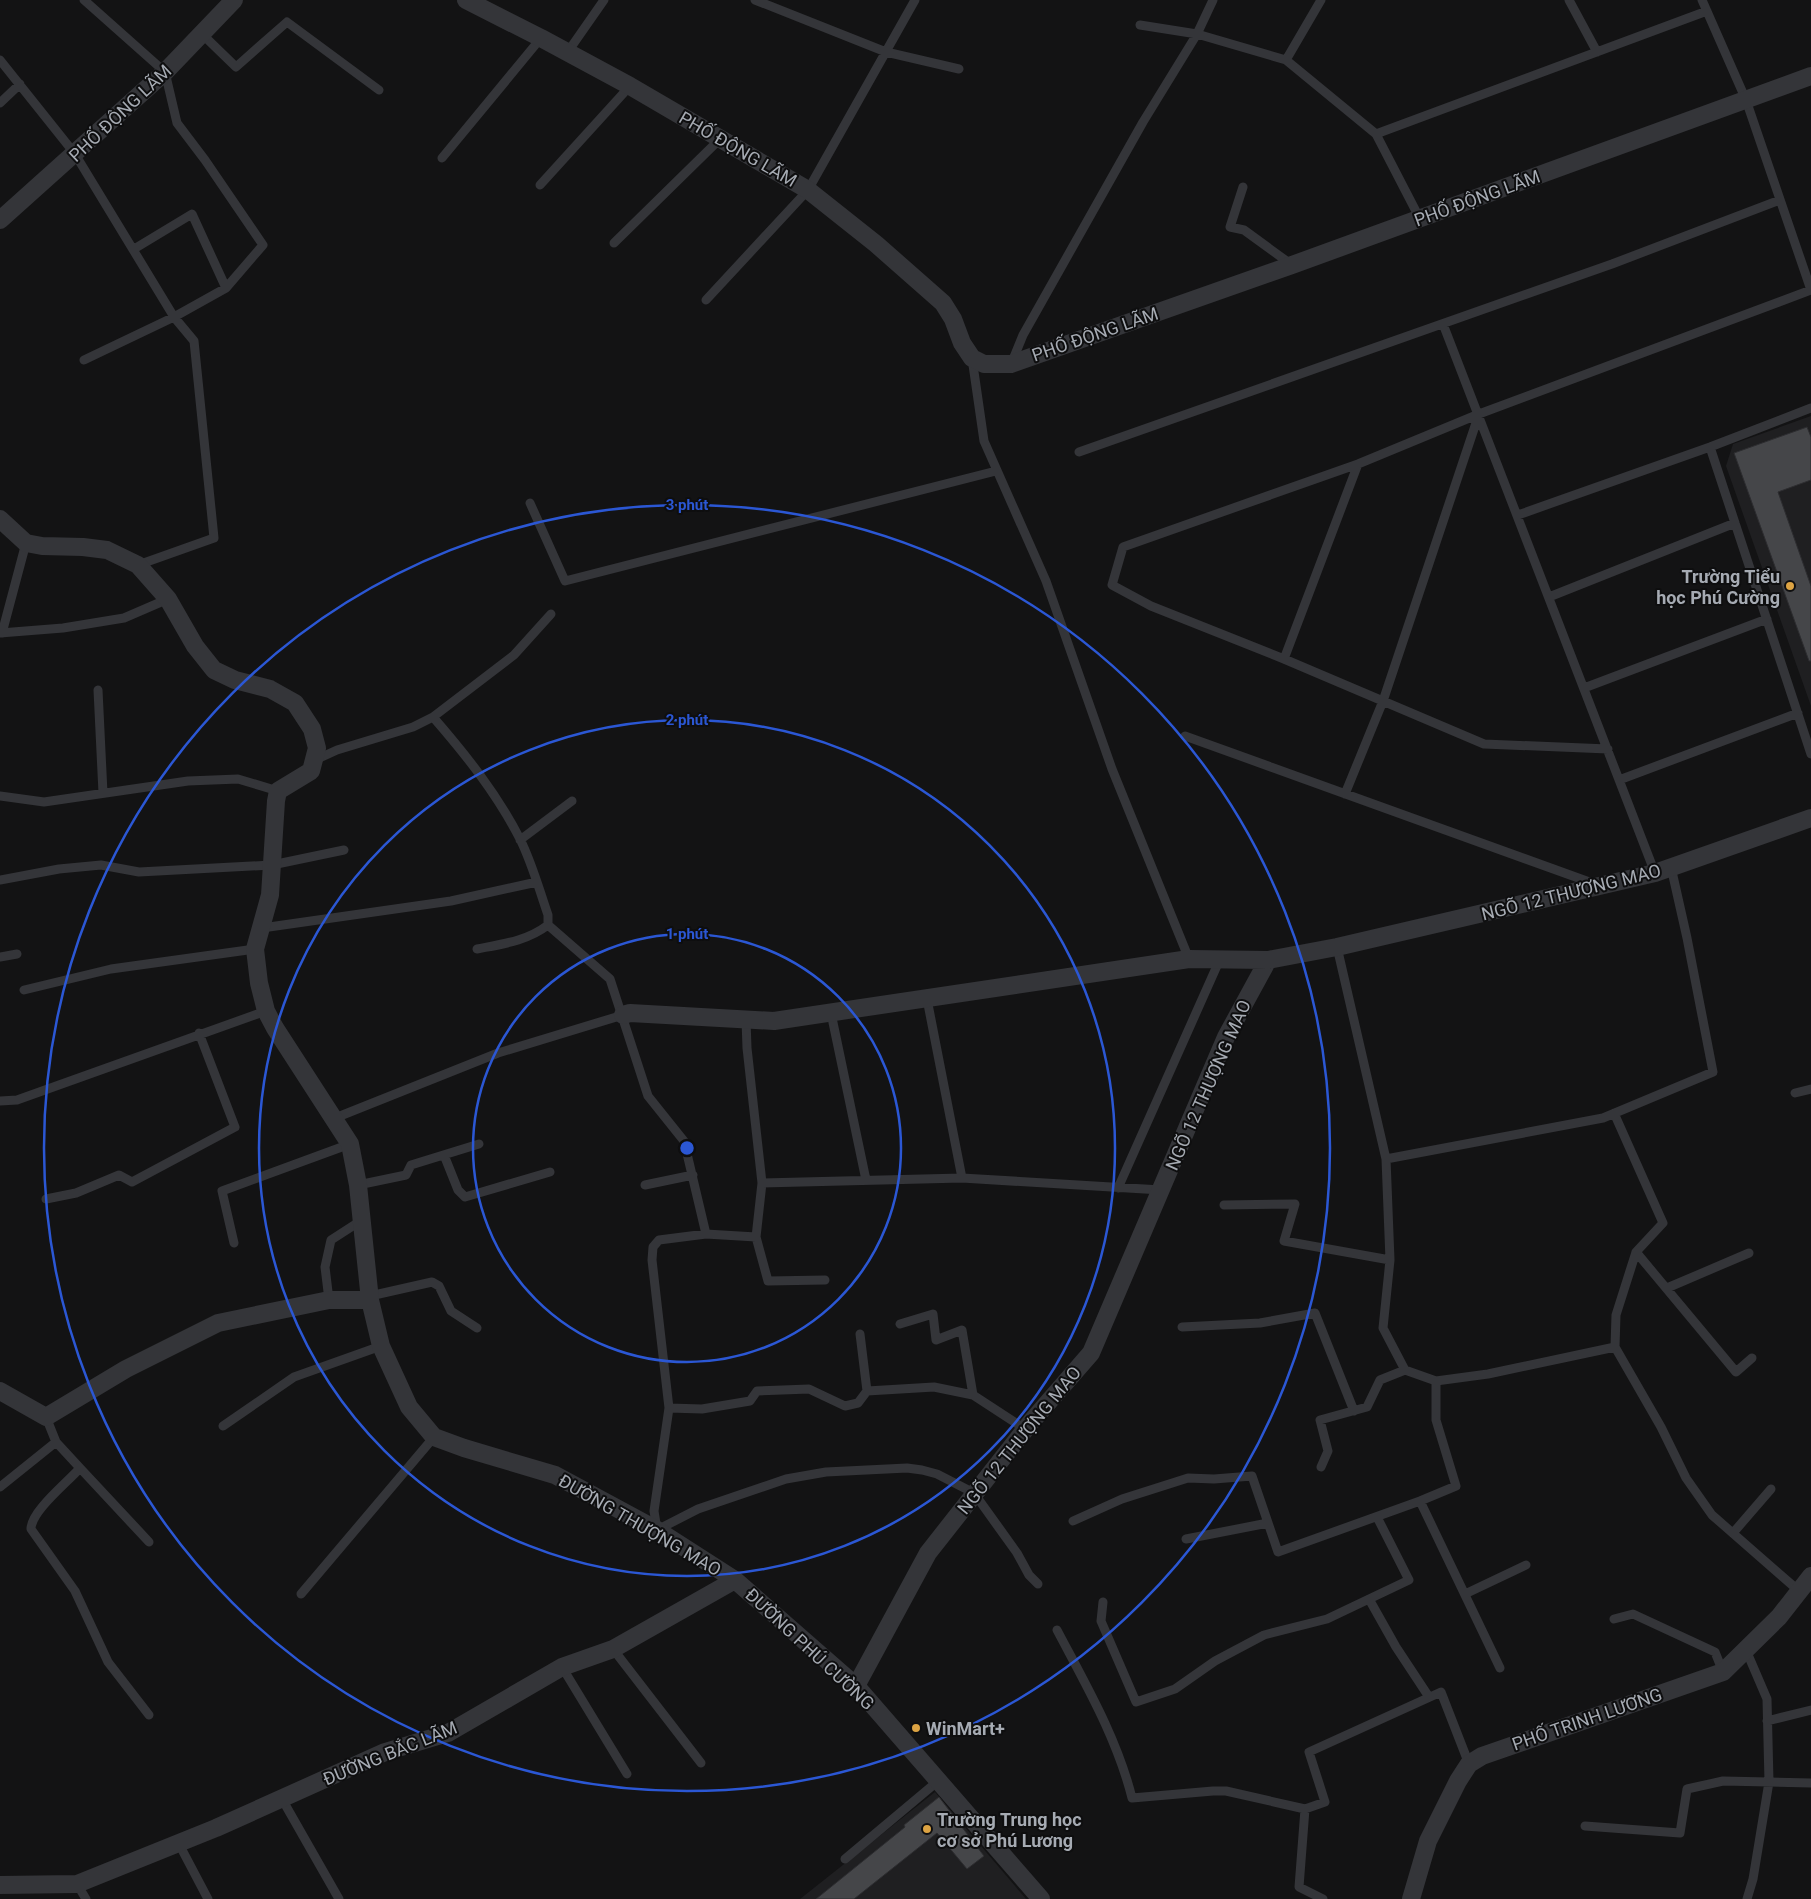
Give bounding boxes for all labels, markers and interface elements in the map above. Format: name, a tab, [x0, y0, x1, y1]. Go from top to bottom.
street label: PHỐ ĐỘNG LÃM	[64, 59, 176, 166]
street label: PHỐ ĐỘNG LÃM	[675, 106, 801, 191]
street label: PHỐ ĐỘNG LÃM	[1411, 165, 1543, 231]
street label: PHỐ ĐỘNG LÃM	[1029, 302, 1161, 365]
text: 3 phút	[666, 496, 708, 514]
place label: Trường Tiểu học Phú Cường	[1656, 566, 1780, 608]
marker: Trường Tiểu học Phú Cường	[1784, 580, 1796, 592]
text: 2 phút	[666, 711, 708, 729]
street label: NGÕ 12 THƯỢNG MAO	[1479, 859, 1663, 924]
text: 1 phút	[666, 925, 708, 943]
street label: NGÕ 12 THƯỢNG MAO	[1160, 996, 1255, 1173]
centre of rings	[678, 1139, 696, 1157]
street label: NGÕ 12 THƯỢNG MAO	[952, 1361, 1085, 1518]
street label: ĐƯỜNG THƯỢNG MAO	[555, 1470, 725, 1580]
street label: ĐƯỜNG PHÚ CƯỜNG	[741, 1584, 879, 1714]
street label: PHỐ TRINH LƯƠNG	[1509, 1683, 1665, 1755]
street label: ĐƯỜNG BẮC LÃM	[319, 1716, 460, 1789]
place label: WinMart+	[926, 1718, 1005, 1739]
marker: WinMart+	[910, 1722, 922, 1734]
place label: Trường Trung học cơ sở Phú Lương	[937, 1809, 1082, 1851]
marker: Trường Trung học cơ sở Phú Lương	[921, 1823, 933, 1835]

